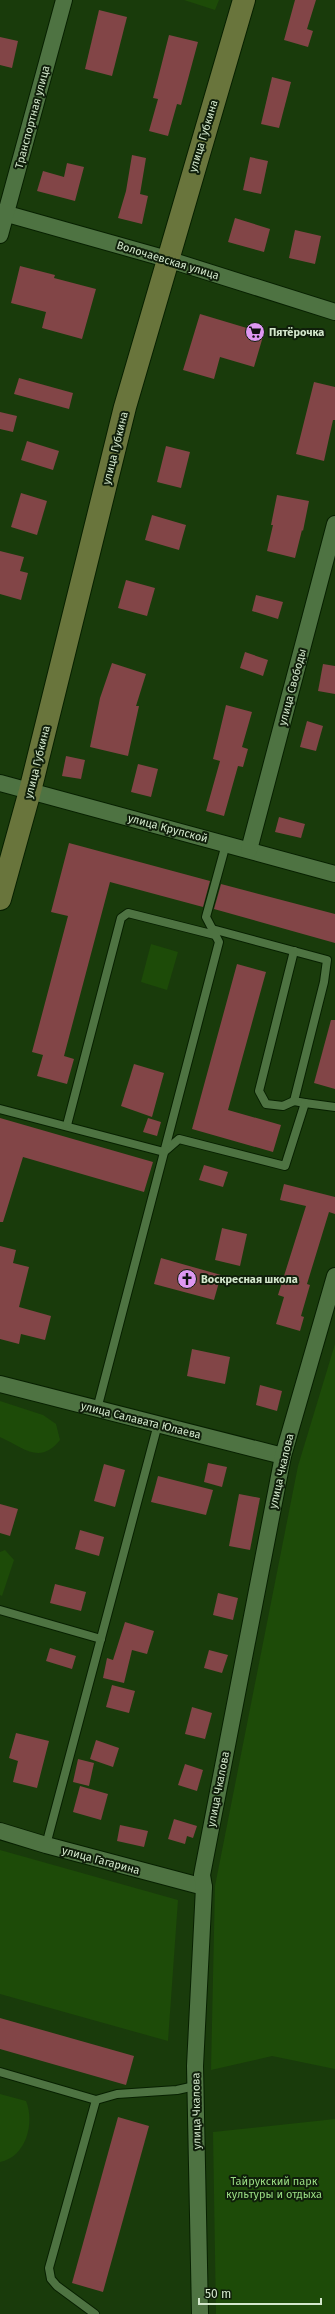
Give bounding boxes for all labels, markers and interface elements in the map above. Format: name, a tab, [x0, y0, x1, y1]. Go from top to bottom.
street label: Транспортная улица	[12, 64, 53, 170]
street label: улица Губкина	[186, 98, 221, 174]
street label: Волочаевская улица	[115, 239, 221, 282]
supermarket icon: Пятёрочка	[244, 321, 266, 343]
place label: Пятёрочка	[269, 326, 324, 339]
street label: улица Губкина	[100, 410, 131, 486]
street label: улица Свободы	[276, 647, 309, 727]
street label: улица Губкина	[22, 724, 53, 800]
street label: улица Крупской	[126, 812, 209, 845]
church icon: Воскресная школа	[176, 1268, 198, 1290]
place label: Воскресная школа	[201, 1273, 298, 1286]
street label: улица Салавата Юлаева	[79, 1399, 202, 1442]
street label: улица Чкалова	[267, 1432, 296, 1510]
street label: улица Чкалова	[205, 1750, 232, 1828]
street label: улица Гагарина	[61, 1844, 141, 1877]
street label: улица Чкалова	[189, 2073, 204, 2149]
park label: Тайрукский парк культуры и отдыха	[226, 2175, 322, 2201]
scale bar	[199, 2280, 321, 2306]
text: 50 m	[205, 2287, 231, 2301]

